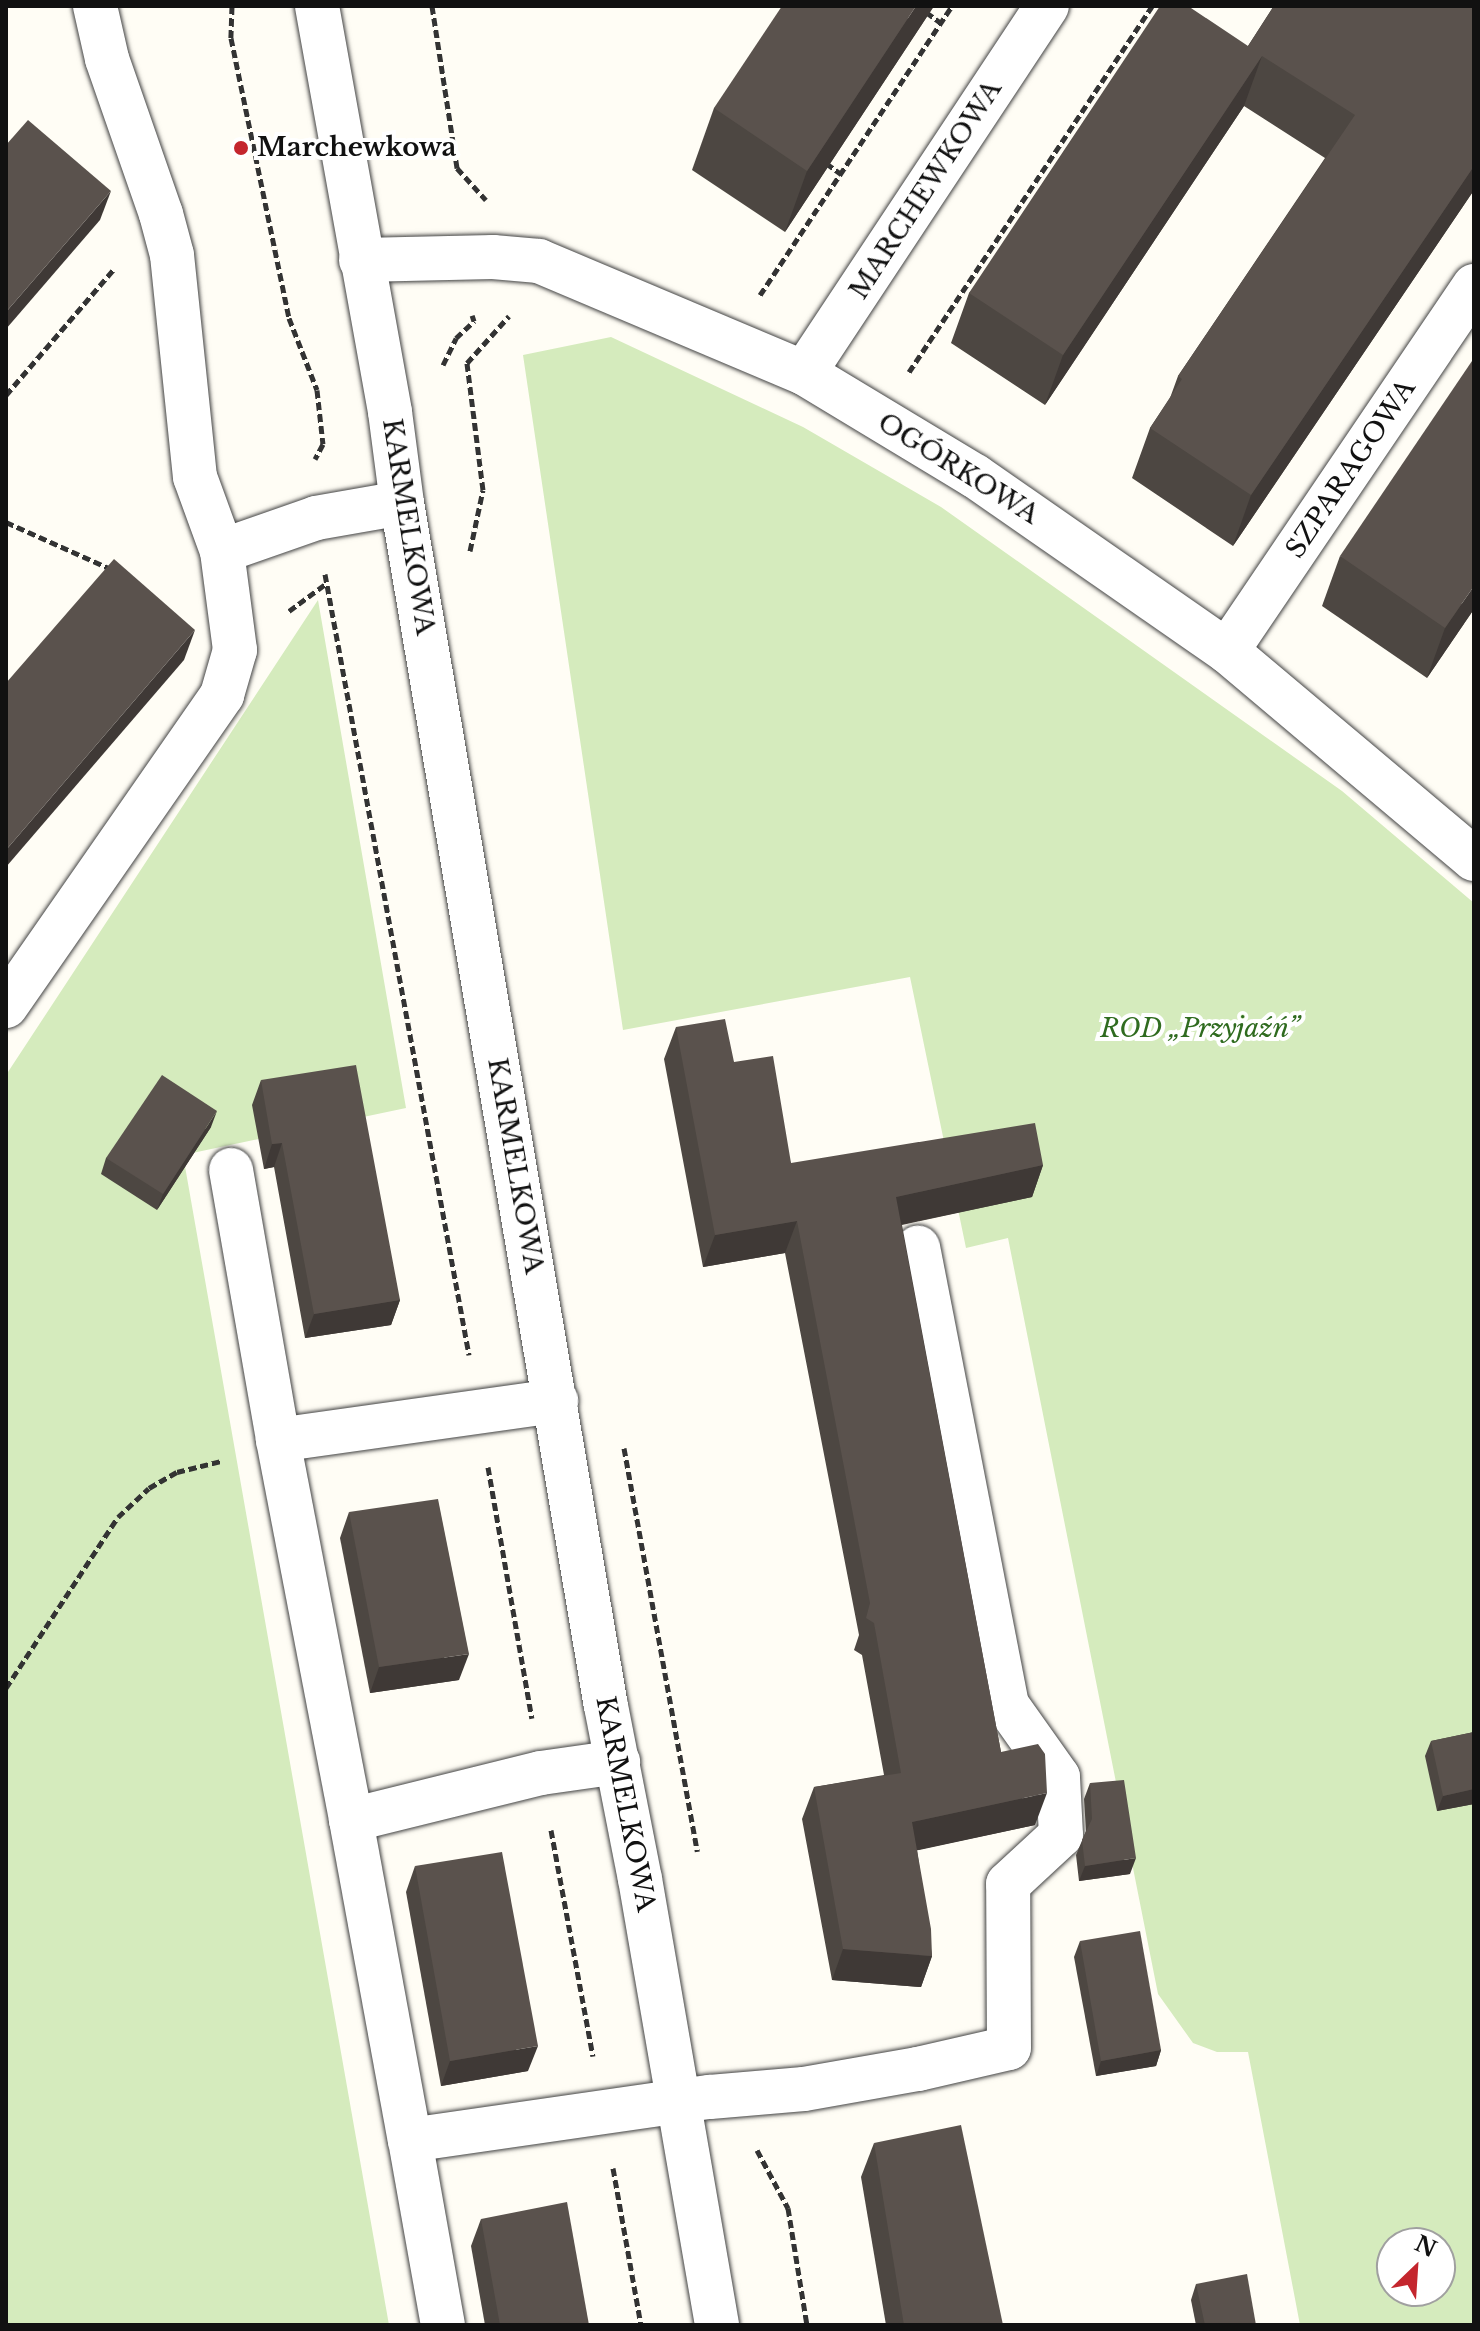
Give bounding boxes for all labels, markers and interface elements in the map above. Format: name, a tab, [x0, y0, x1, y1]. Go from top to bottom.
street label: MARCHEWKOWA	[844, 75, 1008, 305]
place label: Marchewkowa	[257, 132, 457, 164]
marker: Marchewkowa	[232, 139, 250, 157]
street label: SZPARAGOWA	[1280, 374, 1422, 564]
street label: OGÓRKOWA	[872, 407, 1044, 531]
street label: KARMELKOWA	[375, 417, 441, 637]
park label: ROD „Przyjaźń”	[1100, 1013, 1300, 1045]
street label: KARMELKOWA	[481, 1056, 549, 1276]
street label: KARMELKOWA	[589, 1694, 661, 1914]
north arrow	[1376, 2227, 1456, 2307]
text: N	[1410, 2230, 1441, 2263]

